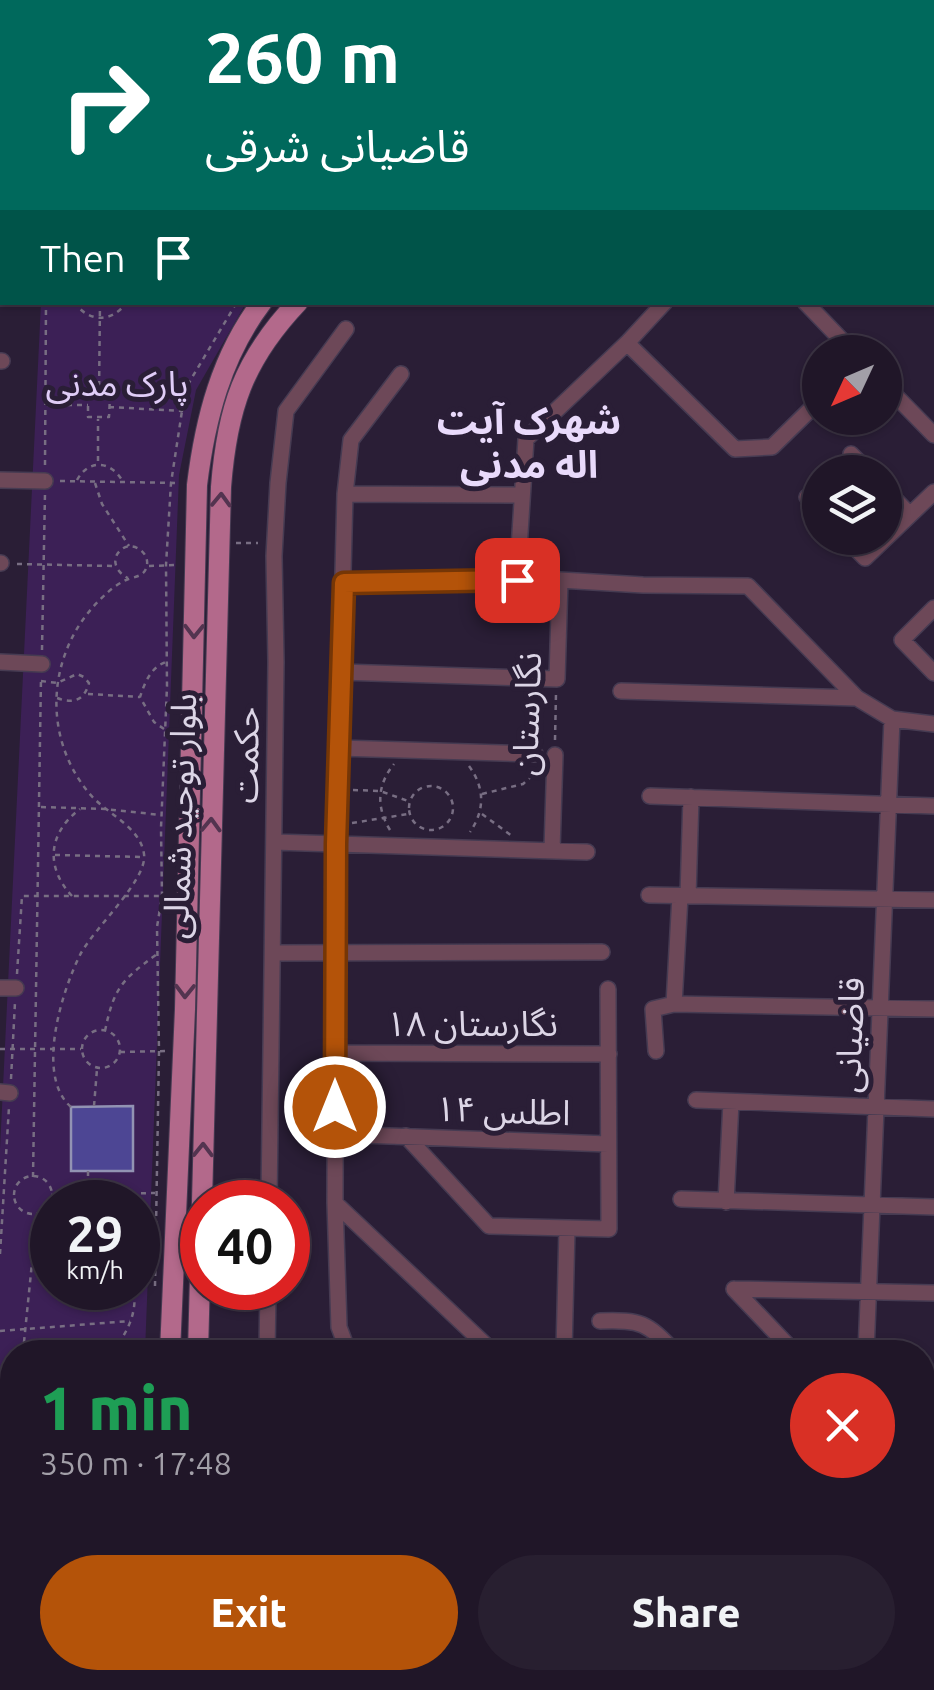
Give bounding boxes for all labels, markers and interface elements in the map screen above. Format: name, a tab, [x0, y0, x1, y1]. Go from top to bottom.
text: 260 m	[205, 18, 400, 96]
icon: right	[40, 40, 170, 170]
text: قاضیانی شرقی	[205, 120, 469, 171]
icon: arrive	[146, 230, 201, 285]
text: Then	[40, 237, 126, 279]
north arrow	[802, 335, 902, 435]
map controls	[802, 335, 902, 555]
park label: پارک مدنی	[46, 363, 188, 406]
district label: شهرک آیت اله مدنی	[437, 399, 621, 487]
button: layers	[802, 455, 902, 555]
one-way arrow	[210, 492, 231, 508]
pin	[475, 538, 560, 623]
icon: arrive	[490, 553, 545, 608]
one-way arrow	[184, 623, 205, 639]
street label: نگارستان	[504, 651, 550, 777]
street label: بلوار توحید شمالی	[155, 693, 205, 940]
street label: حکمت	[224, 706, 266, 804]
one-way arrow	[201, 817, 222, 833]
street label: قاضیانی	[827, 976, 872, 1094]
one-way arrow	[175, 983, 196, 999]
street label: نگارستان ۱۸	[386, 1003, 558, 1045]
position arrow	[283, 1055, 387, 1159]
street label: اطلس ۱۴	[435, 1088, 571, 1133]
one-way arrow	[192, 1142, 214, 1158]
speed limit sign: 40	[180, 1180, 310, 1310]
text: 29	[67, 1205, 123, 1261]
text: km/h	[66, 1256, 124, 1284]
button: close	[790, 1373, 895, 1478]
text: 1 min	[40, 1374, 193, 1441]
text: 350 m · 17:48	[40, 1445, 232, 1481]
button: Exit	[40, 1555, 458, 1670]
button: Share	[478, 1555, 895, 1670]

